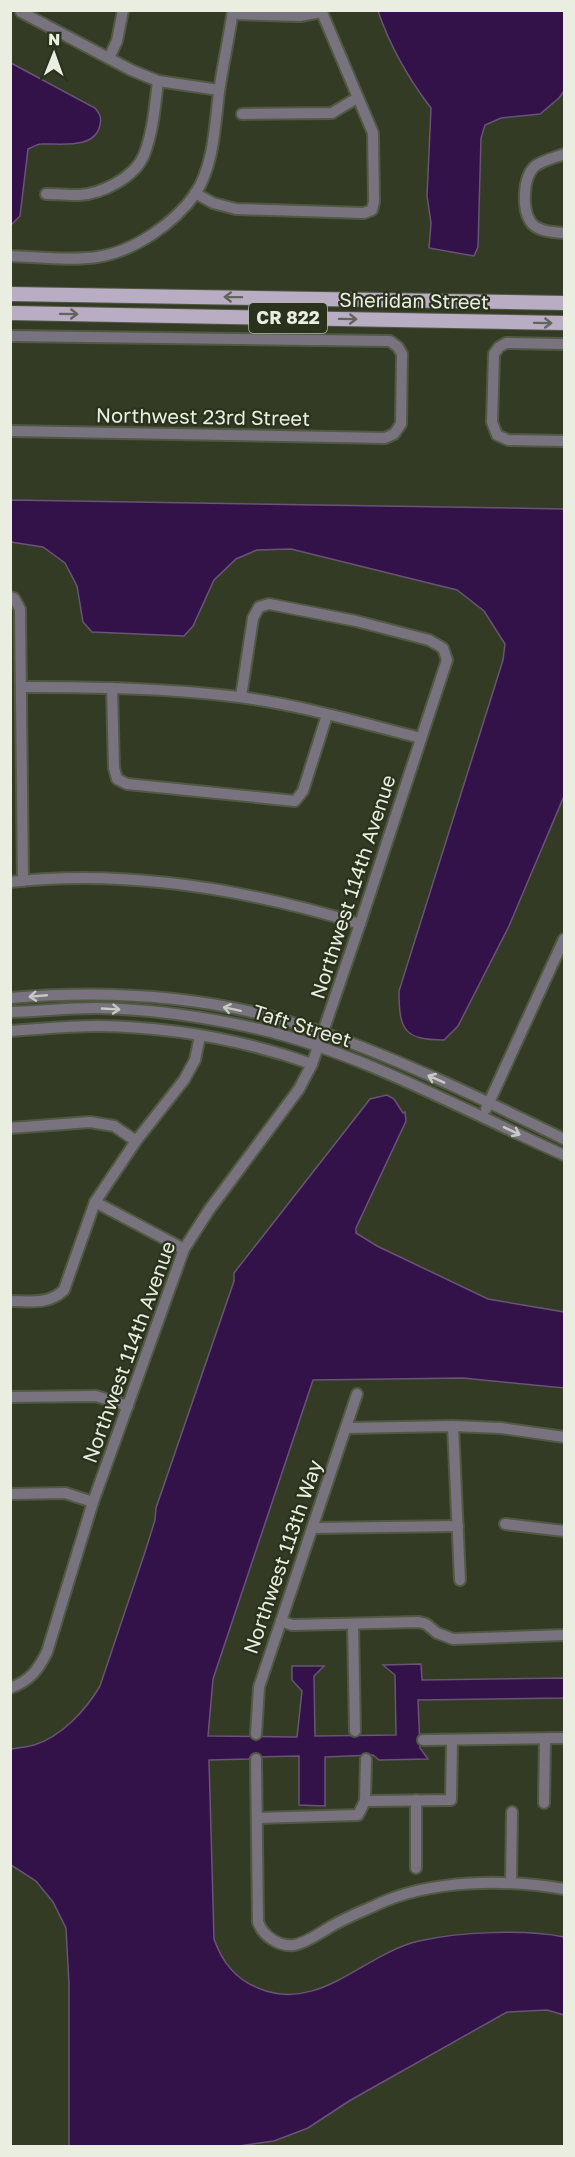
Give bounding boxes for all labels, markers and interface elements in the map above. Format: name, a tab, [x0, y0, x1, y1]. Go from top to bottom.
north arrow	[24, 24, 84, 84]
text: N	[48, 29, 61, 49]
street label: Sheridan Street	[339, 287, 489, 313]
one-way arrow	[224, 291, 244, 303]
road number: CR 822	[249, 303, 327, 333]
one-way arrow	[58, 308, 78, 320]
one-way arrow	[337, 313, 357, 325]
one-way arrow	[532, 317, 552, 328]
street label: Northwest 23rd Street	[96, 402, 310, 430]
street label: Northwest 114th Avenue	[304, 772, 400, 1002]
one-way arrow	[29, 991, 49, 1002]
street label: Taft Street	[250, 999, 354, 1051]
one-way arrow	[100, 1003, 120, 1014]
one-way arrow	[223, 1003, 242, 1014]
one-way arrow	[427, 1073, 445, 1085]
one-way arrow	[502, 1125, 520, 1137]
street label: Northwest 114th Avenue	[77, 1238, 179, 1466]
street label: Northwest 113th Way	[238, 1457, 327, 1657]

